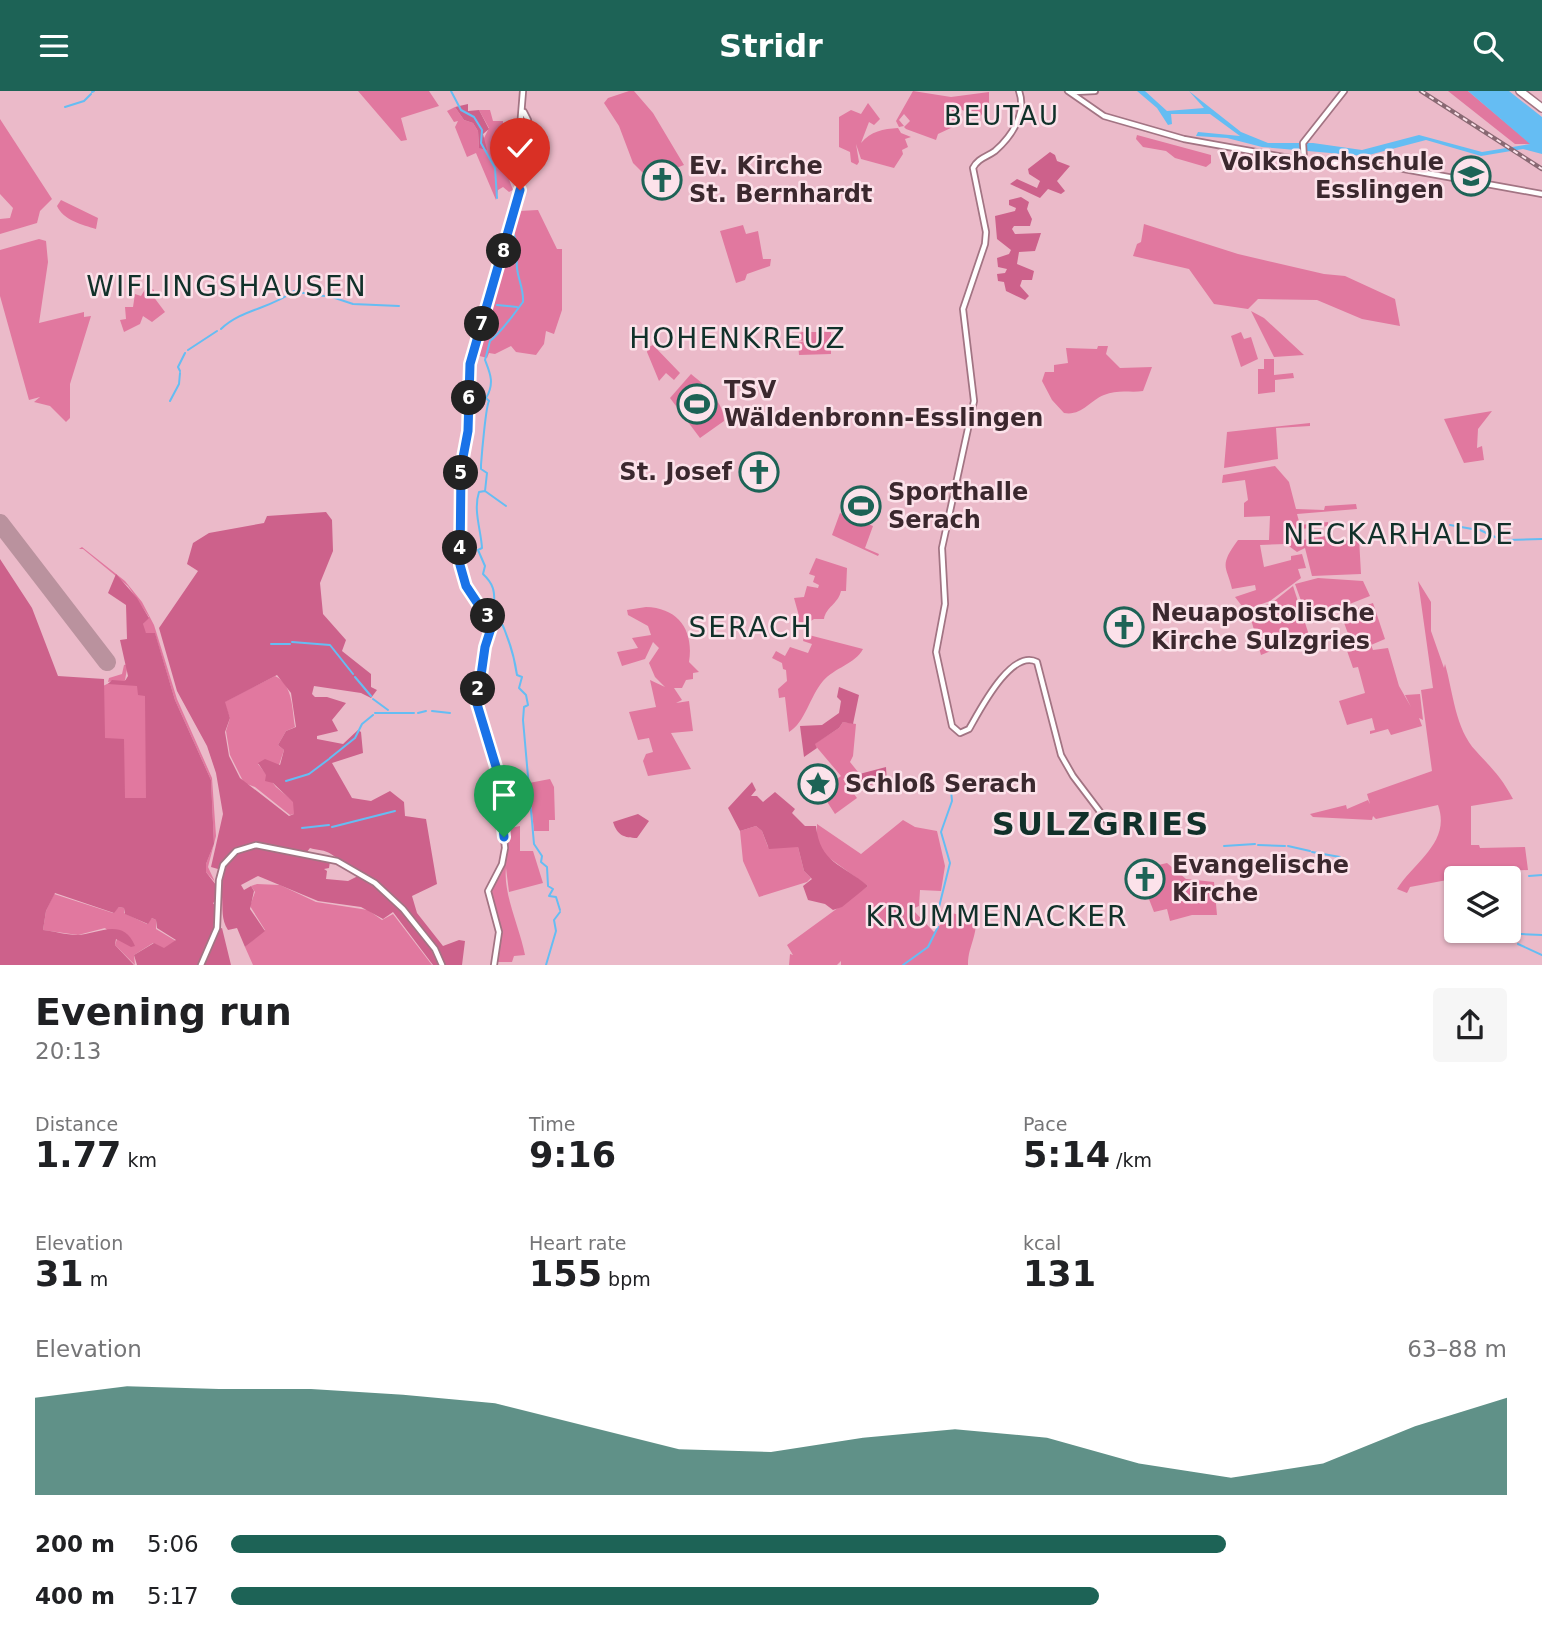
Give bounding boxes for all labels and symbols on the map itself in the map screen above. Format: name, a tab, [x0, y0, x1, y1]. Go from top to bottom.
district label: BEUTAU	[944, 101, 1060, 131]
pin	[490, 118, 550, 190]
place label: Volkshochschule Esslingen	[1220, 148, 1444, 204]
place label: Ev. Kirche St. Bernhardt	[689, 152, 873, 208]
school or university icon: Volkshochschule Esslingen	[1450, 155, 1492, 197]
church icon: Ev. Kirche St. Bernhardt	[641, 159, 683, 201]
pin: 8	[486, 233, 522, 269]
district label: WIFLINGSHAUSEN	[86, 270, 368, 303]
pin: 7	[464, 307, 500, 341]
district label: HOHENKREUZ	[629, 322, 847, 355]
place label: TSV Wäldenbronn-Esslingen	[724, 376, 1043, 432]
pin: 6	[452, 381, 486, 415]
sports icon: TSV Wäldenbronn-Esslingen	[676, 383, 718, 425]
church icon: St. Josef	[738, 451, 780, 493]
pin: 5	[444, 455, 478, 491]
place label: St. Josef	[619, 458, 733, 486]
place label: Sporthalle Serach	[888, 478, 1028, 534]
sports icon: Sporthalle Serach	[840, 485, 882, 527]
district label: NECKARHALDE	[1283, 518, 1515, 551]
pin: 4	[442, 531, 477, 566]
pin: 3	[470, 599, 505, 633]
place label: Neuapostolische Kirche Sulzgries	[1151, 599, 1375, 655]
church icon: Neuapostolische Kirche Sulzgries	[1103, 606, 1145, 648]
district label: SERACH	[688, 611, 814, 644]
pin: 2	[461, 671, 496, 707]
place icon: Schloß Serach	[797, 763, 839, 805]
pin	[474, 765, 534, 837]
place label: Schloß Serach	[845, 770, 1037, 798]
district label: SULZGRIES	[992, 805, 1210, 843]
place label: Evangelische Kirche	[1172, 851, 1349, 907]
church icon: Evangelische Kirche	[1124, 858, 1166, 900]
district label: KRUMMENACKER	[866, 900, 1128, 933]

